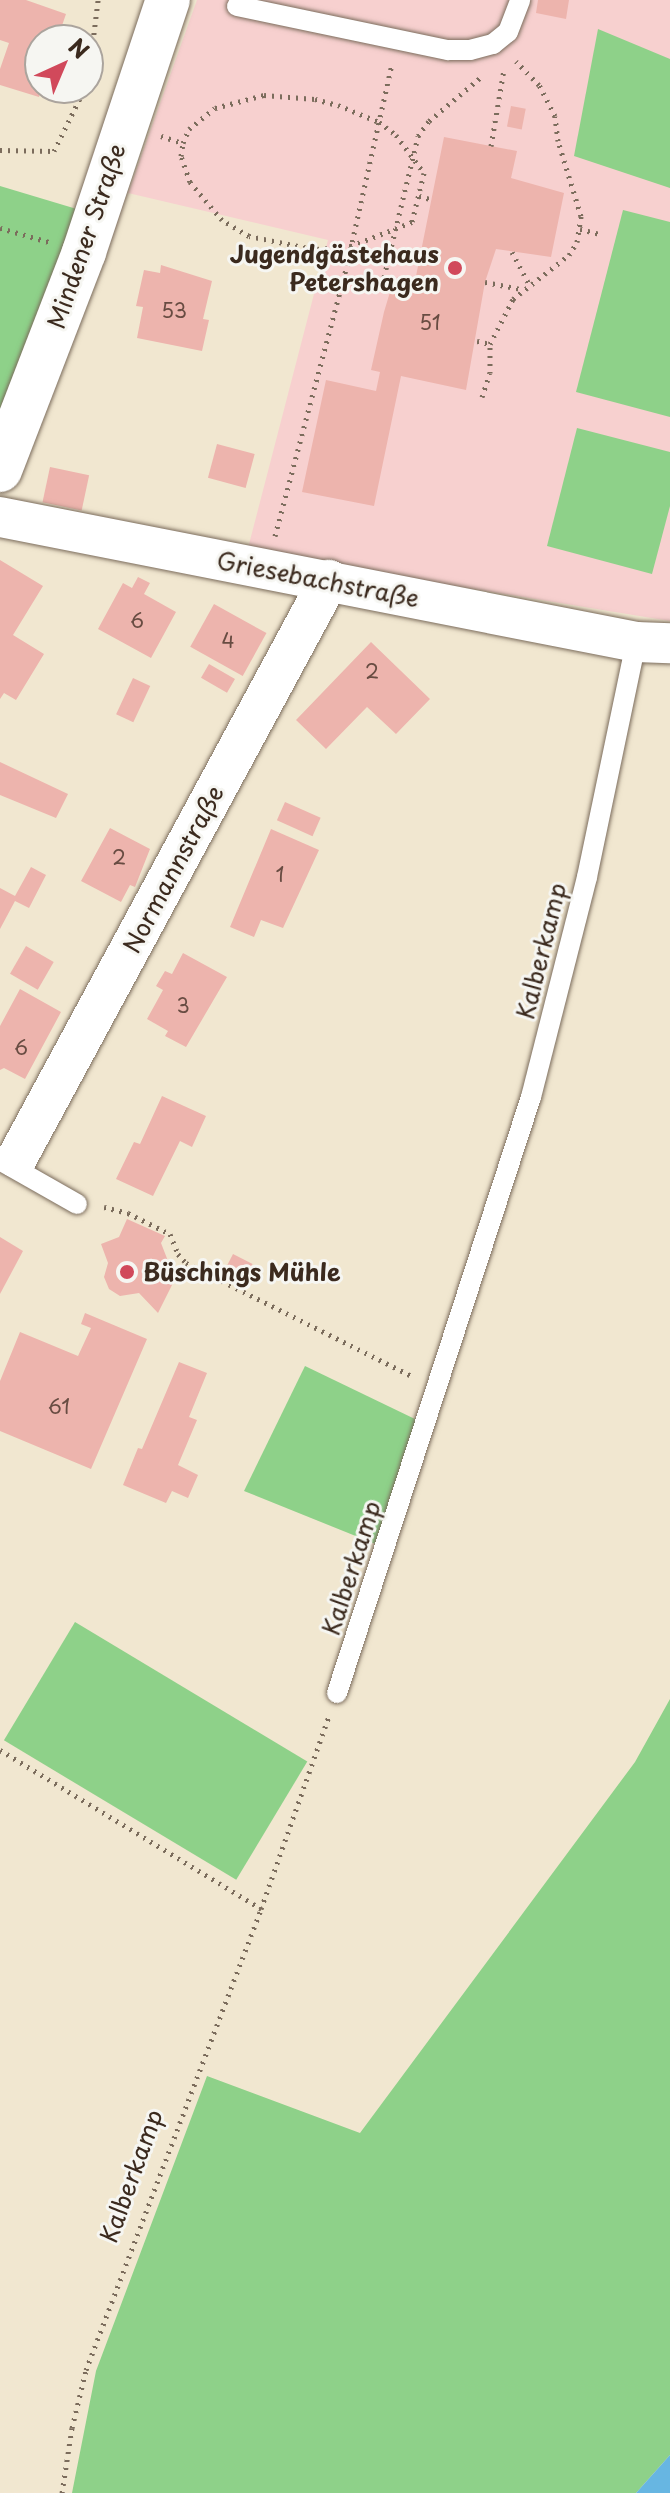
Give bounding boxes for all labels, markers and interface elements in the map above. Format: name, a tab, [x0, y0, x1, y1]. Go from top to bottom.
north arrow	[24, 24, 104, 104]
text: N	[62, 30, 97, 66]
street label: Mindener Straße	[41, 139, 131, 333]
place label: Jugendgästehaus Petershagen	[230, 240, 439, 296]
marker: Jugendgästehaus Petershagen	[446, 259, 464, 277]
house number: 53	[161, 298, 187, 322]
house number: 51	[419, 310, 441, 334]
street label: Griesebachstraße	[214, 545, 422, 613]
house number: 6	[130, 608, 144, 632]
house number: 4	[221, 628, 235, 652]
house number: 2	[365, 659, 379, 683]
street label: Normannstraße	[117, 780, 229, 958]
house number: 2	[112, 845, 126, 869]
house number: 1	[276, 862, 284, 886]
street label: Kalberkamp	[510, 880, 572, 1022]
house number: 3	[176, 993, 190, 1017]
house number: 6	[14, 1035, 28, 1059]
place label: Büschings Mühle	[143, 1258, 341, 1286]
marker: Büschings Mühle	[118, 1263, 136, 1281]
house number: 61	[48, 1394, 70, 1418]
street label: Kalberkamp	[316, 1497, 386, 1639]
street label: Kalberkamp	[94, 2106, 168, 2246]

